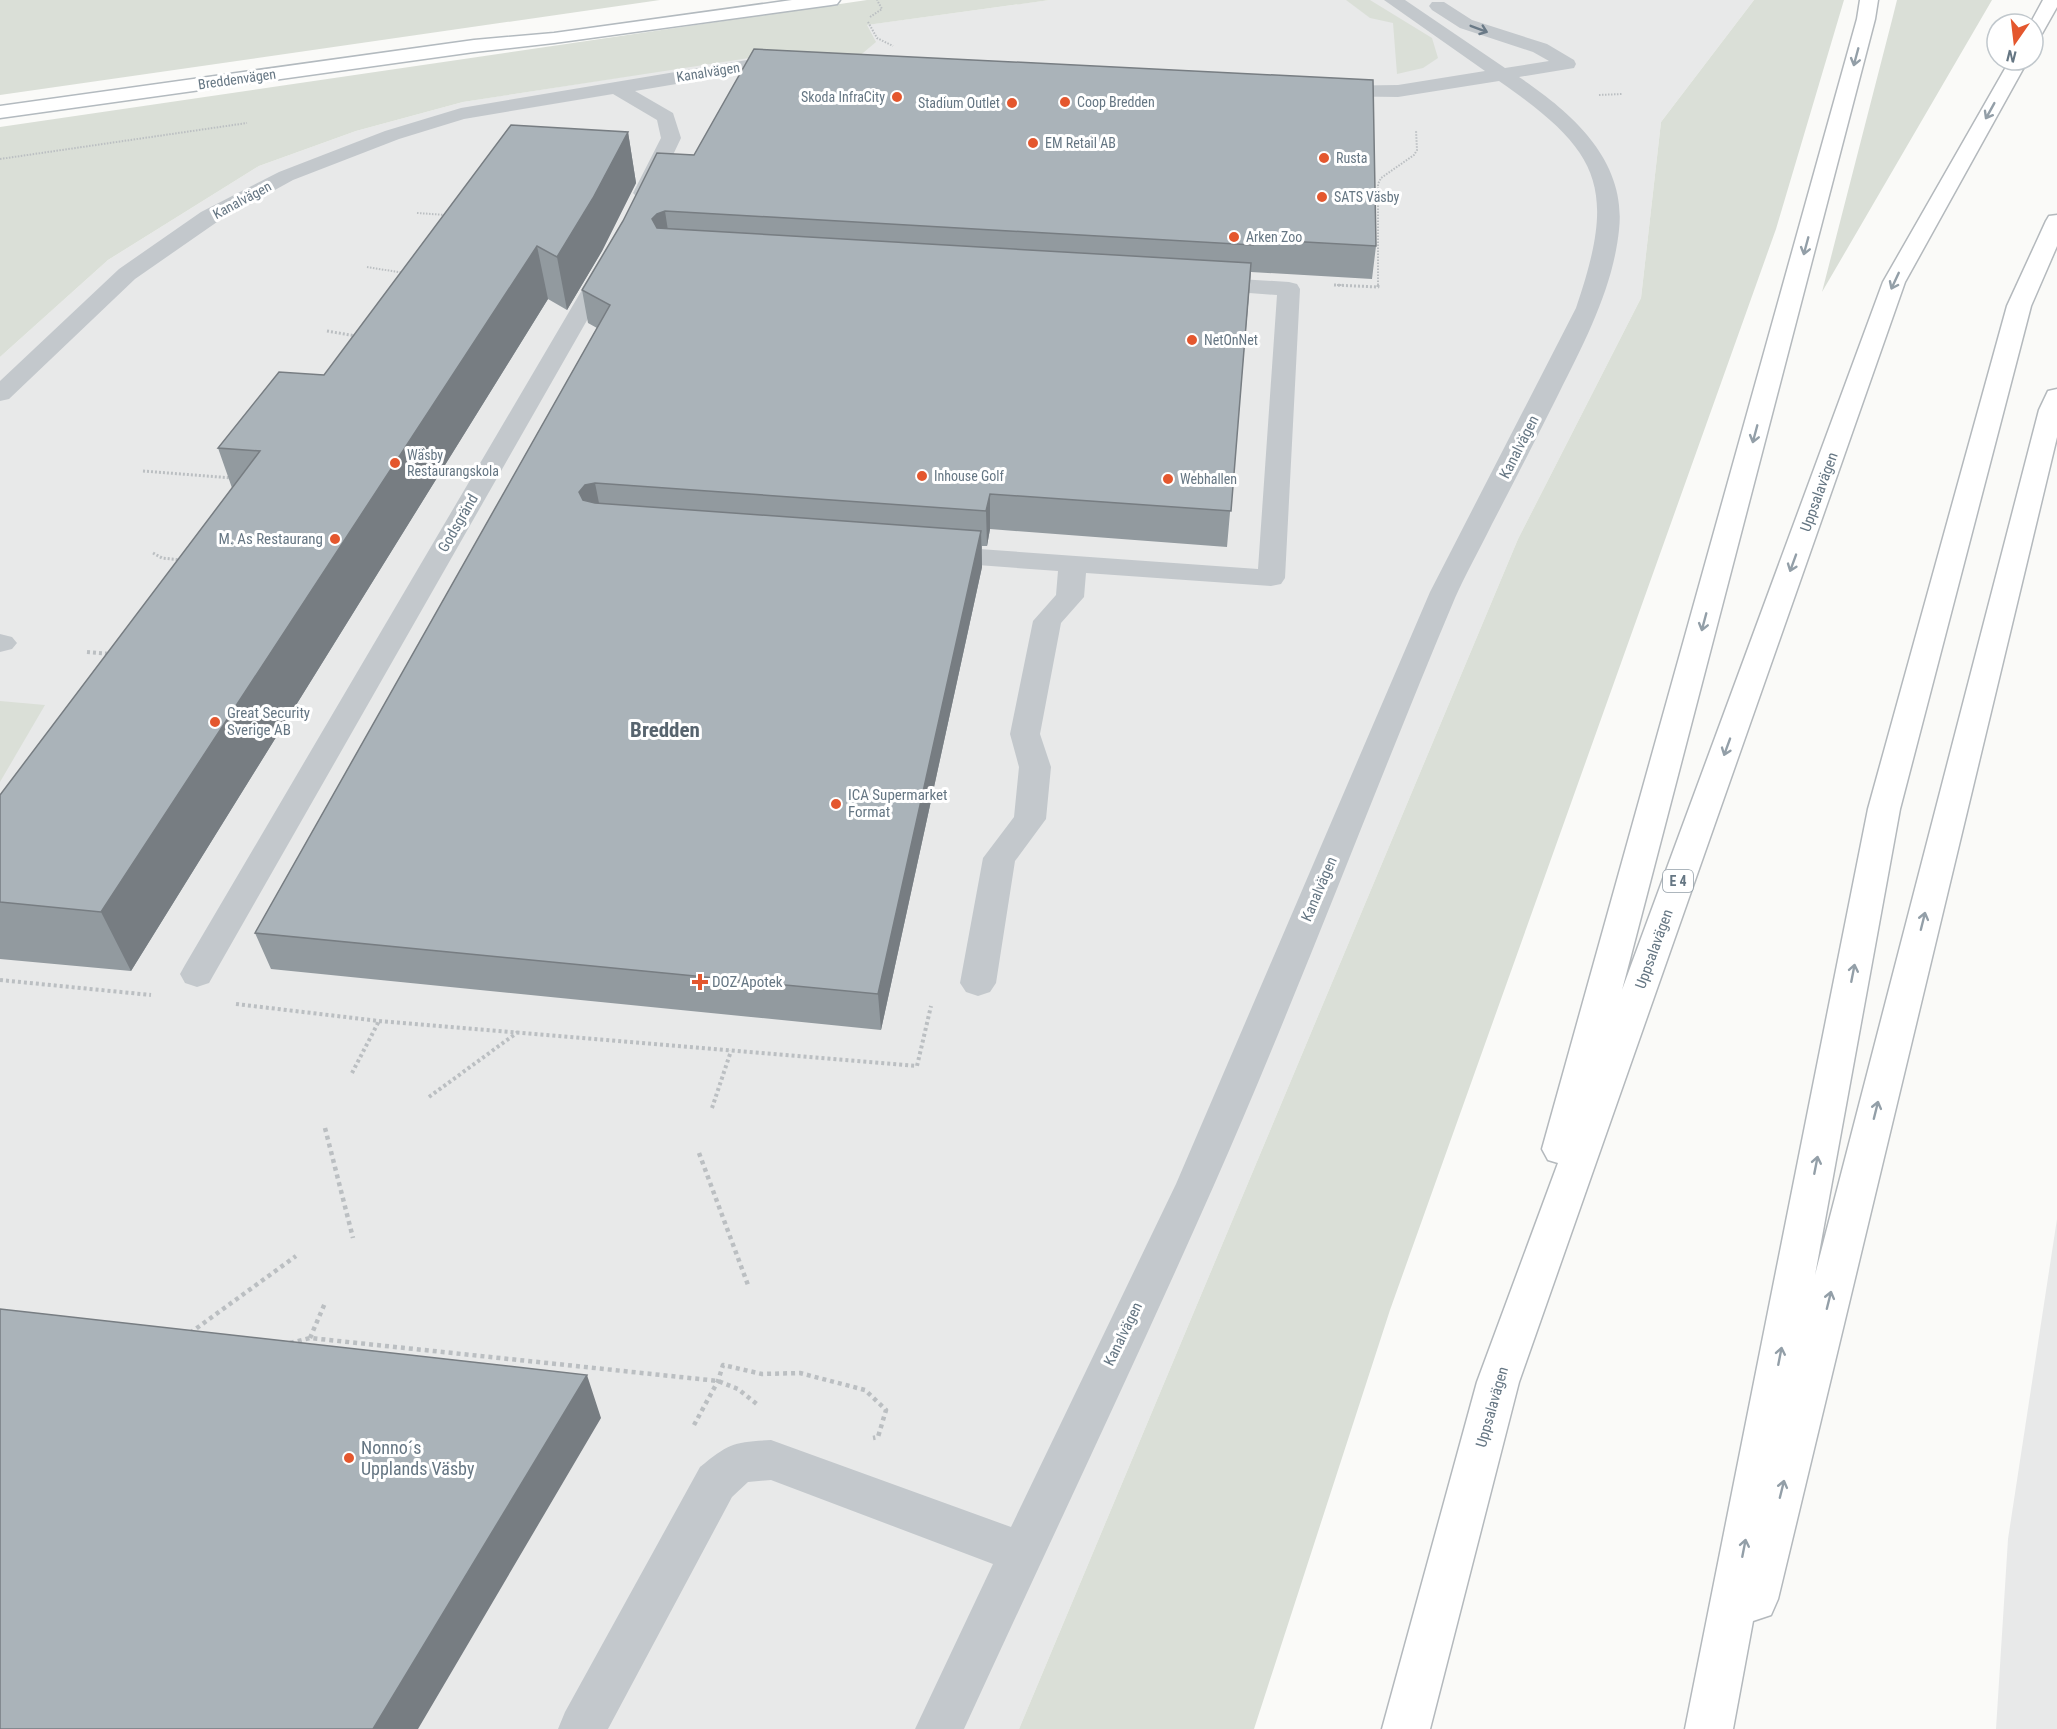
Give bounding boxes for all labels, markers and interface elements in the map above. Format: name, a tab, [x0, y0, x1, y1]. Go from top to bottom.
north arrow	[1985, 12, 2045, 72]
one-way arrow	[1469, 25, 1488, 36]
text: N	[2004, 46, 2019, 66]
one-way arrow	[1850, 47, 1862, 66]
street label: Kanalvägen	[675, 59, 741, 85]
street label: Breddenvägen	[197, 66, 277, 92]
place label: Skoda InfraCity	[801, 89, 885, 105]
marker: Skoda InfraCity	[890, 90, 904, 104]
place label: Coop Bredden	[1077, 94, 1155, 110]
place label: Stadium Outlet	[918, 95, 1000, 111]
marker: Coop Bredden	[1058, 95, 1072, 109]
marker: Stadium Outlet	[1005, 96, 1019, 110]
one-way arrow	[1984, 102, 1996, 119]
place label: EM Retail AB	[1045, 135, 1116, 151]
marker: EM Retail AB	[1026, 136, 1040, 150]
place label: Rusta	[1336, 150, 1367, 166]
marker: Rusta	[1317, 151, 1331, 165]
street label: Kanalvägen	[210, 178, 274, 222]
place label: SATS Väsby	[1334, 189, 1400, 205]
marker: SATS Väsby	[1315, 190, 1329, 204]
place label: Arken Zoo	[1246, 229, 1302, 245]
marker: Arken Zoo	[1227, 230, 1241, 244]
one-way arrow	[1800, 236, 1811, 255]
one-way arrow	[1889, 272, 1901, 290]
place label: NetOnNet	[1204, 332, 1258, 348]
marker: NetOnNet	[1185, 333, 1199, 347]
street label: Kanalvägen	[1495, 412, 1543, 482]
one-way arrow	[1749, 424, 1760, 443]
place label: Wäsby Restaurangskola	[407, 447, 499, 479]
street label: Uppsalavägen	[1796, 450, 1842, 534]
marker: Wäsby Restaurangskola	[388, 456, 402, 470]
place label: Inhouse Golf	[934, 468, 1005, 484]
marker: Inhouse Golf	[915, 469, 929, 483]
place label: Webhallen	[1180, 471, 1237, 487]
marker: Webhallen	[1161, 472, 1175, 486]
street label: Godsgränd	[434, 491, 482, 555]
place label: M. As Restaurang	[219, 530, 323, 548]
marker: M. As Restaurang	[328, 532, 342, 546]
one-way arrow	[1786, 553, 1797, 572]
one-way arrow	[1698, 612, 1709, 631]
place label: Great Security Sverige AB	[227, 704, 310, 739]
marker: Great Security Sverige AB	[208, 715, 222, 729]
district label: Bredden	[630, 718, 700, 742]
one-way arrow	[1720, 737, 1731, 756]
place label: ICA Supermarket Format	[848, 786, 948, 821]
marker: ICA Supermarket Format	[829, 797, 843, 811]
street label: Kanalvägen	[1297, 854, 1341, 924]
road number: E 4	[1663, 870, 1693, 892]
street label: Uppsalavägen	[1631, 907, 1677, 991]
one-way arrow	[1918, 912, 1930, 931]
one-way arrow	[1848, 964, 1859, 983]
place label: DOZ Apotek	[712, 973, 783, 991]
marker: DOZ Apotek	[693, 975, 707, 989]
one-way arrow	[1871, 1101, 1883, 1120]
one-way arrow	[1811, 1155, 1822, 1175]
one-way arrow	[1824, 1290, 1836, 1309]
street label: Kanalvägen	[1100, 1299, 1146, 1369]
one-way arrow	[1775, 1347, 1786, 1366]
street label: Uppsalavägen	[1472, 1365, 1512, 1449]
place label: Nonno´s Upplands Väsby	[361, 1437, 475, 1479]
marker: Nonno´s Upplands Väsby	[342, 1451, 356, 1465]
one-way arrow	[1777, 1480, 1789, 1499]
one-way arrow	[1739, 1538, 1750, 1558]

